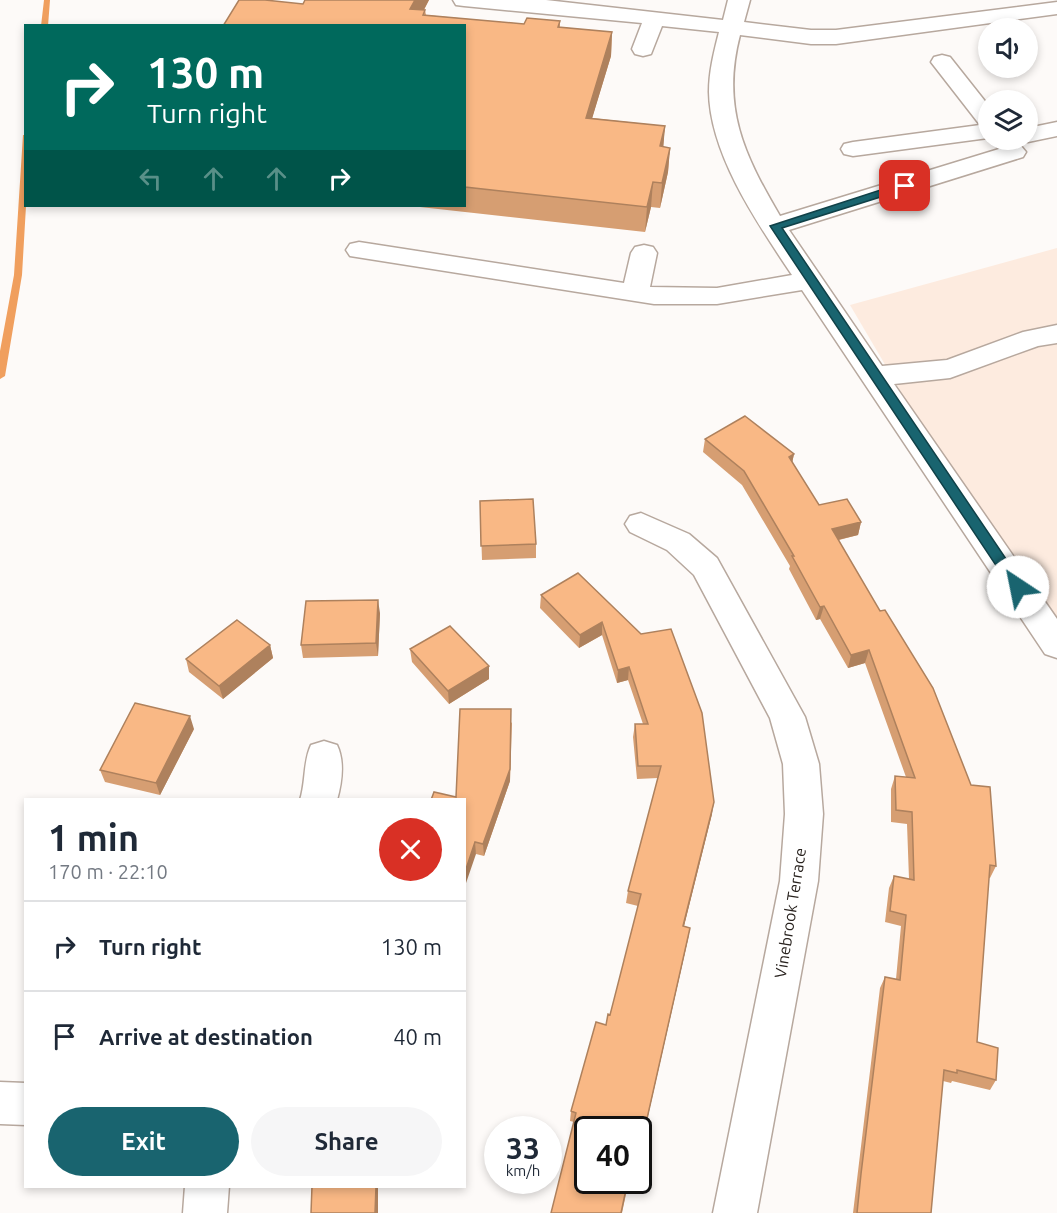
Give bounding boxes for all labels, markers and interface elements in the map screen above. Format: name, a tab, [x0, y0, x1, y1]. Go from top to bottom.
map controls	[978, 18, 1038, 150]
button: sound	[978, 18, 1038, 78]
icon: right	[48, 48, 126, 126]
text: 130 m	[147, 49, 264, 96]
button: layers	[978, 90, 1038, 150]
text: Turn right	[147, 98, 267, 128]
pin	[879, 160, 930, 211]
icon: left	[134, 162, 167, 195]
icon: ahead	[197, 162, 230, 195]
icon: ahead	[260, 162, 293, 195]
icon: right	[323, 162, 356, 195]
icon: arrive	[888, 169, 921, 202]
position arrow	[986, 555, 1050, 619]
text: 1 min	[48, 817, 139, 858]
button: close	[379, 818, 442, 881]
street label: Vinebrook Terrace	[771, 846, 809, 980]
text: 170 m · 22:10	[48, 860, 168, 883]
icon: right	[48, 930, 81, 963]
text: Turn right	[99, 934, 201, 959]
text: 130 m	[381, 934, 442, 959]
icon: arrive	[48, 1020, 81, 1053]
text: Arrive at destination	[99, 1024, 313, 1049]
text: 40 m	[393, 1024, 442, 1049]
button: Exit	[48, 1107, 239, 1176]
button: Share	[251, 1107, 442, 1176]
speed limit sign: 40	[574, 1116, 652, 1194]
text: 33	[506, 1131, 540, 1165]
text: km/h	[506, 1162, 540, 1179]

